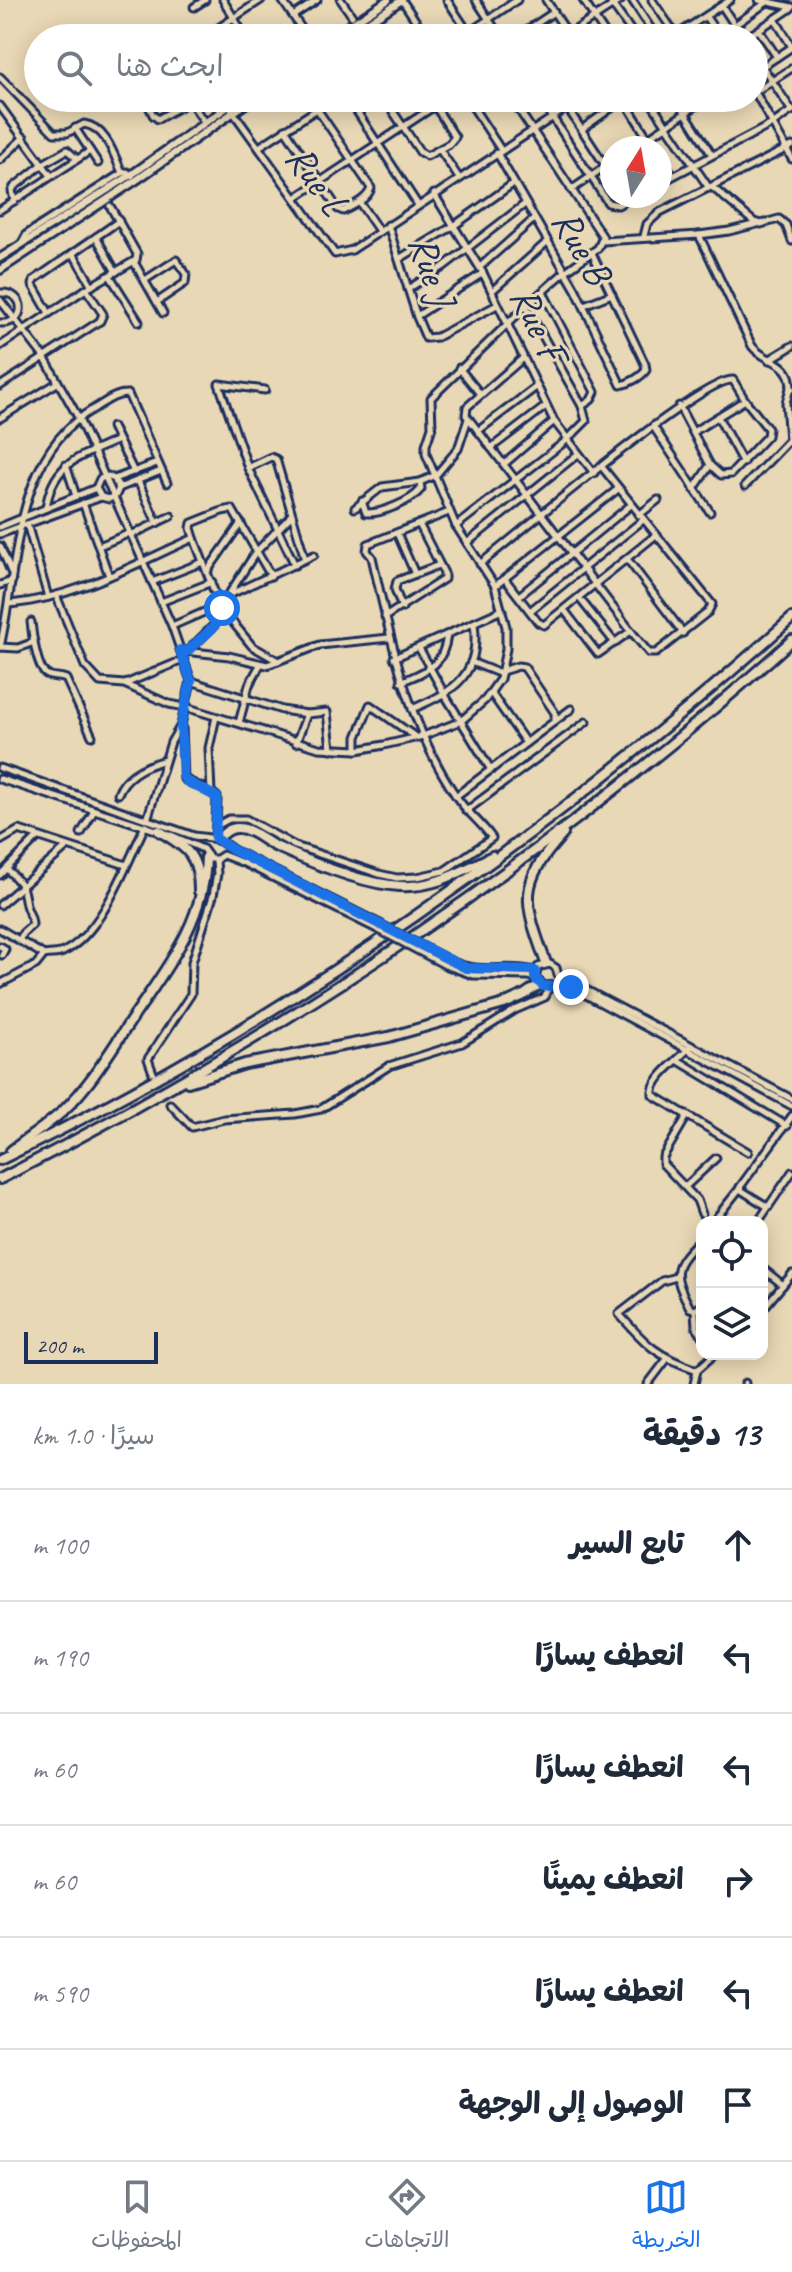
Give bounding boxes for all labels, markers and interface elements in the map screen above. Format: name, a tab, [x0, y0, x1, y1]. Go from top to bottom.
search box	[24, 24, 768, 112]
icon: search	[52, 46, 96, 90]
text: ابحث هنا	[116, 47, 224, 85]
street label: Rue L	[275, 135, 360, 226]
north arrow	[600, 136, 672, 208]
street label: Rue B	[541, 201, 624, 296]
street label: Rue J	[397, 229, 468, 316]
street label: Rue F	[499, 279, 580, 377]
route start	[204, 590, 240, 626]
route end	[553, 969, 589, 1005]
map controls	[696, 1216, 768, 1360]
button: locate	[696, 1216, 768, 1288]
button: layers	[696, 1288, 768, 1360]
scale bar	[24, 1328, 158, 1364]
text: 200 m	[36, 1332, 83, 1360]
text: 13 دقيقة	[643, 1412, 760, 1455]
text: سيرًا · 1.0 km	[32, 1419, 155, 1452]
icon: ahead	[716, 1523, 760, 1567]
text: تابع السير	[570, 1524, 684, 1562]
text: 100 m	[32, 1529, 88, 1562]
icon: left	[716, 1635, 760, 1679]
text: انعطف يسارًا	[535, 1636, 684, 1674]
text: 190 m	[32, 1641, 88, 1674]
icon: left	[716, 1747, 760, 1791]
text: انعطف يسارًا	[535, 1748, 684, 1786]
text: 60 m	[32, 1753, 76, 1786]
icon: right	[716, 1859, 760, 1903]
text: انعطف يمينًا	[543, 1860, 684, 1898]
text: 60 m	[32, 1865, 76, 1898]
icon: left	[716, 1971, 760, 2015]
text: انعطف يسارًا	[535, 1972, 684, 2010]
text: 590 m	[32, 1977, 88, 2010]
icon: arrive	[716, 2083, 760, 2127]
text: الوصول إلى الوجهة	[459, 2084, 684, 2122]
tab: المحفوظات	[91, 2175, 182, 2259]
tab: الاتجاهات	[365, 2175, 449, 2259]
tab: الخريطة	[632, 2175, 701, 2259]

